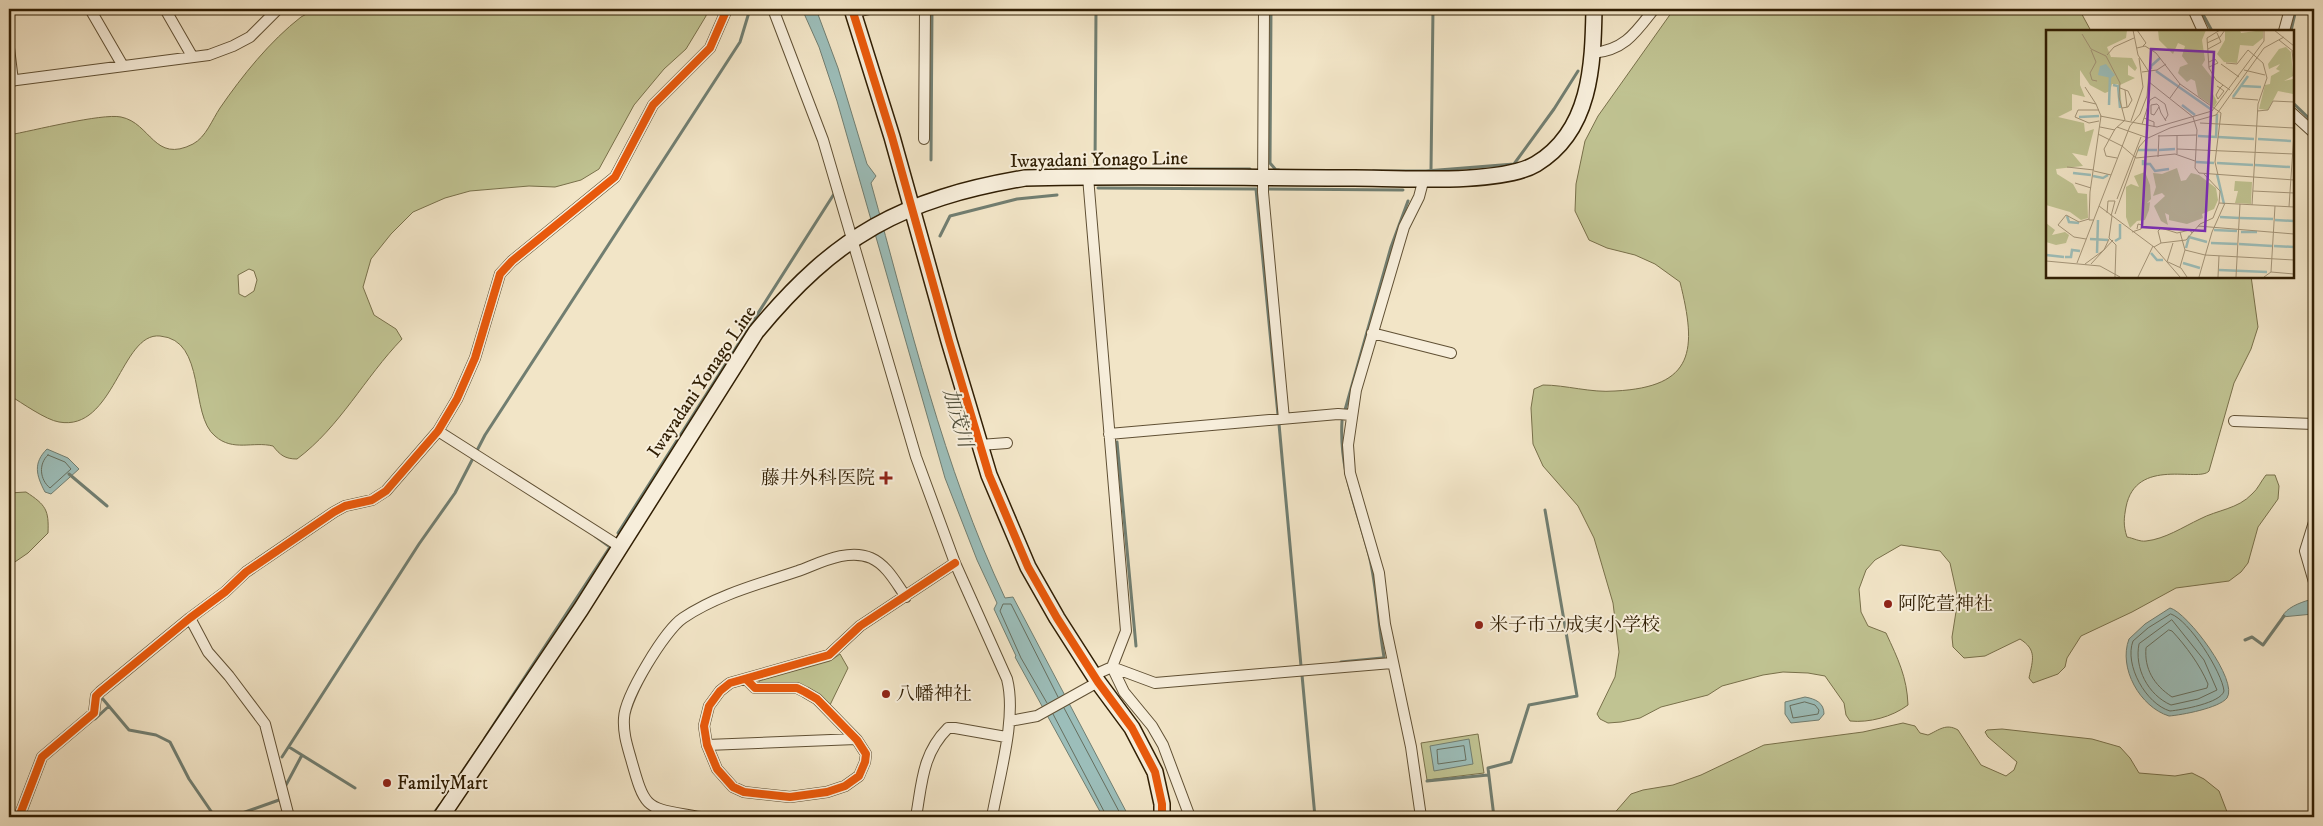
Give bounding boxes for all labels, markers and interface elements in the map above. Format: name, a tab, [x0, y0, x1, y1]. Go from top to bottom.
inset map	[2046, 30, 2293, 278]
street label: Iwayadani Yonago Line	[1010, 147, 1188, 173]
street label: Iwayadani Yonago Line	[643, 302, 761, 462]
water label: 加茂川	[937, 386, 978, 452]
place label: 藤井外科医院	[761, 467, 875, 490]
marker: 藤井外科医院	[879, 471, 893, 485]
place label: 阿陀萱神社	[1898, 593, 1993, 616]
marker: 阿陀萱神社	[1882, 598, 1894, 610]
place label: 米子市立成実小学校	[1489, 614, 1660, 637]
marker: 米子市立成実小学校	[1473, 619, 1485, 631]
place label: 八幡神社	[896, 683, 972, 706]
marker: 八幡神社	[880, 688, 892, 700]
place label: FamilyMart	[397, 772, 488, 795]
marker: FamilyMart	[381, 777, 393, 789]

